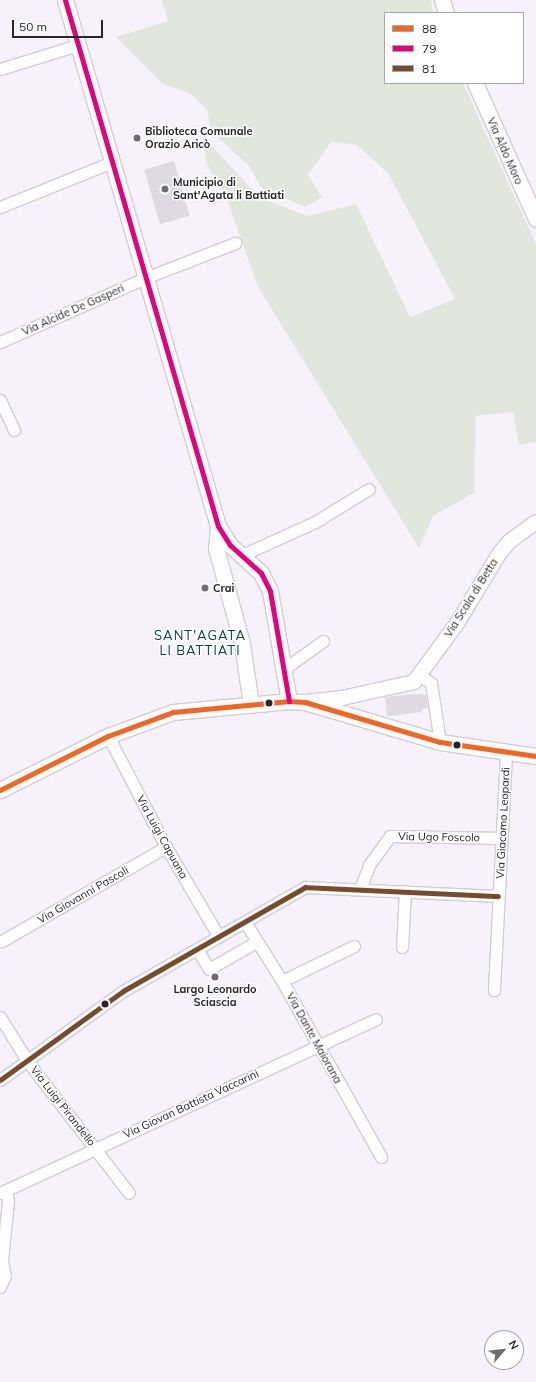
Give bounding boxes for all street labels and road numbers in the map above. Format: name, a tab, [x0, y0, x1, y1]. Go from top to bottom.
street label: Via Aldo Moro	[484, 115, 526, 187]
street label: Via Alcide De Gasperi	[20, 282, 126, 338]
street label: Via Scala di Betta	[441, 556, 501, 640]
street label: Via Giacomo Leopardi	[493, 767, 513, 879]
street label: Via Luigi Capuana	[134, 793, 190, 881]
street label: Via Ugo Foscolo	[398, 830, 480, 844]
street label: Via Giovanni Pascoli	[35, 863, 131, 927]
street label: Via Dante Maiorana	[283, 990, 345, 1086]
street label: Via Luigi Pirandello	[28, 1063, 98, 1149]
street label: Via Giovan Battista Vaccarini	[121, 1067, 261, 1141]

